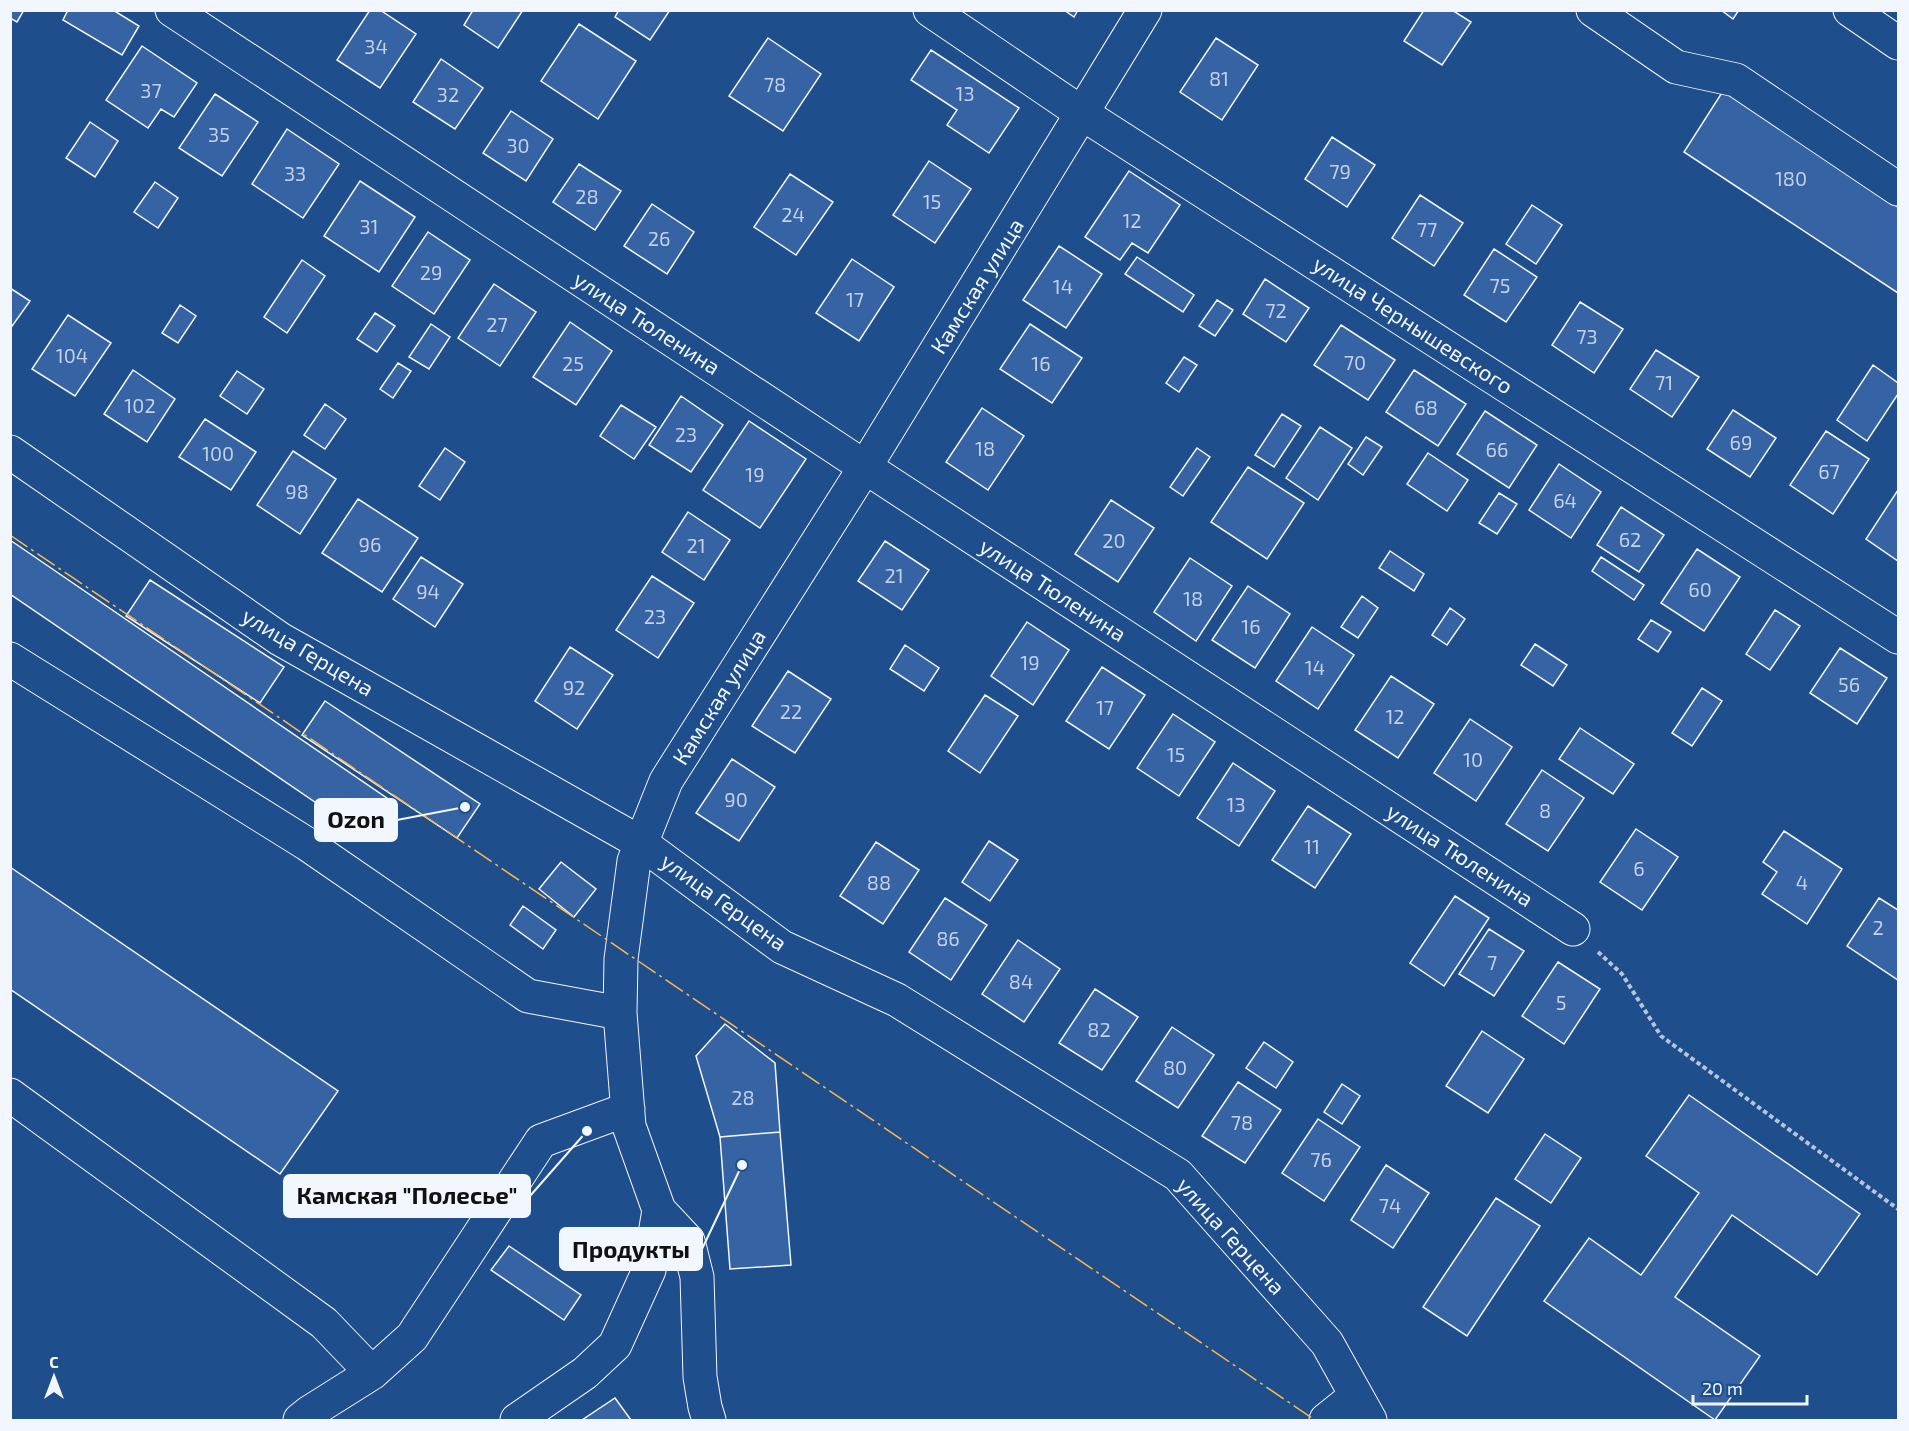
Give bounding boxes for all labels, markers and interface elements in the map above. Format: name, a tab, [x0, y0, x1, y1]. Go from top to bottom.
house number: 34	[364, 34, 388, 58]
house number: 81	[1209, 66, 1229, 90]
house number: 78	[764, 72, 786, 96]
house number: 37	[140, 78, 162, 102]
house number: 13	[955, 81, 975, 105]
house number: 32	[437, 82, 459, 106]
house number: 35	[208, 122, 230, 146]
house number: 30	[506, 133, 530, 157]
house number: 79	[1329, 159, 1351, 183]
house number: 33	[284, 161, 306, 185]
house number: 180	[1775, 166, 1807, 190]
house number: 28	[575, 184, 599, 208]
house number: 15	[923, 189, 941, 213]
house number: 24	[781, 202, 805, 226]
house number: 12	[1122, 208, 1142, 232]
street label: Камская улица	[924, 213, 1029, 359]
house number: 31	[359, 214, 379, 238]
house number: 77	[1417, 217, 1437, 241]
house number: 26	[648, 226, 670, 250]
street label: улица Чернышевского	[1308, 250, 1518, 399]
house number: 29	[420, 260, 442, 284]
street label: улица Тюленина	[569, 265, 726, 380]
house number: 75	[1490, 273, 1510, 297]
house number: 14	[1053, 274, 1073, 298]
house number: 17	[846, 287, 864, 311]
house number: 72	[1265, 298, 1287, 322]
house number: 27	[486, 312, 508, 336]
house number: 73	[1576, 324, 1598, 348]
house number: 104	[56, 343, 88, 367]
house number: 70	[1344, 350, 1366, 374]
house number: 25	[562, 351, 584, 375]
house number: 16	[1031, 351, 1051, 375]
house number: 71	[1655, 370, 1673, 394]
house number: 102	[124, 393, 156, 417]
house number: 68	[1414, 395, 1438, 419]
house number: 23	[675, 422, 697, 446]
house number: 69	[1730, 430, 1752, 454]
house number: 18	[975, 436, 995, 460]
house number: 66	[1486, 437, 1508, 461]
house number: 100	[202, 441, 234, 465]
house number: 67	[1818, 459, 1840, 483]
house number: 19	[745, 462, 765, 486]
house number: 98	[285, 479, 309, 503]
house number: 64	[1553, 488, 1577, 512]
house number: 62	[1619, 527, 1641, 551]
house number: 20	[1102, 528, 1126, 552]
house number: 96	[359, 532, 381, 556]
street label: улица Тюленина	[975, 532, 1132, 647]
house number: 21	[686, 533, 706, 557]
house number: 21	[884, 563, 904, 587]
house number: 60	[1688, 577, 1712, 601]
house number: 94	[416, 579, 440, 603]
house number: 18	[1183, 586, 1203, 610]
street label: улица Герцена	[238, 602, 379, 701]
house number: 23	[644, 604, 666, 628]
house number: 16	[1241, 614, 1261, 638]
street label: Камская улица	[666, 624, 771, 770]
house number: 19	[1020, 650, 1040, 674]
house number: 14	[1305, 655, 1325, 679]
house number: 56	[1838, 672, 1860, 696]
house number: 92	[563, 675, 585, 699]
house number: 17	[1096, 695, 1114, 719]
house number: 22	[780, 699, 802, 723]
house number: 12	[1385, 704, 1405, 728]
house number: 15	[1167, 742, 1185, 766]
house number: 10	[1463, 747, 1483, 771]
house number: 90	[724, 787, 748, 811]
house number: 13	[1226, 792, 1246, 816]
street label: улица Тюленина	[1382, 797, 1539, 912]
house number: 8	[1539, 798, 1551, 822]
callout: Ozon	[315, 799, 397, 841]
text: Ozon	[327, 804, 385, 833]
house number: 11	[1304, 834, 1320, 858]
street label: улица Герцена	[656, 847, 792, 956]
house number: 6	[1633, 856, 1645, 880]
house number: 88	[867, 870, 891, 894]
house number: 4	[1796, 870, 1808, 894]
house number: 2	[1872, 915, 1884, 939]
house number: 86	[936, 926, 960, 950]
house number: 7	[1487, 950, 1497, 974]
house number: 84	[1009, 969, 1033, 993]
house number: 5	[1556, 990, 1566, 1014]
house number: 82	[1087, 1017, 1111, 1041]
house number: 80	[1163, 1055, 1187, 1079]
house number: 28	[731, 1085, 755, 1109]
house number: 78	[1231, 1110, 1253, 1134]
house number: 76	[1310, 1147, 1332, 1171]
street label: улица Герцена	[1172, 1171, 1291, 1300]
callout: Камская "Полесье"	[284, 1175, 530, 1217]
text: Камская "Полесье"	[297, 1180, 517, 1209]
house number: 74	[1379, 1193, 1401, 1217]
callout: Продукты	[560, 1228, 702, 1270]
text: Продукты	[572, 1234, 690, 1263]
north arrow	[24, 1347, 84, 1407]
text: С	[49, 1352, 59, 1371]
scale bar	[1693, 1368, 1807, 1406]
text: 20 m	[1702, 1377, 1743, 1399]

